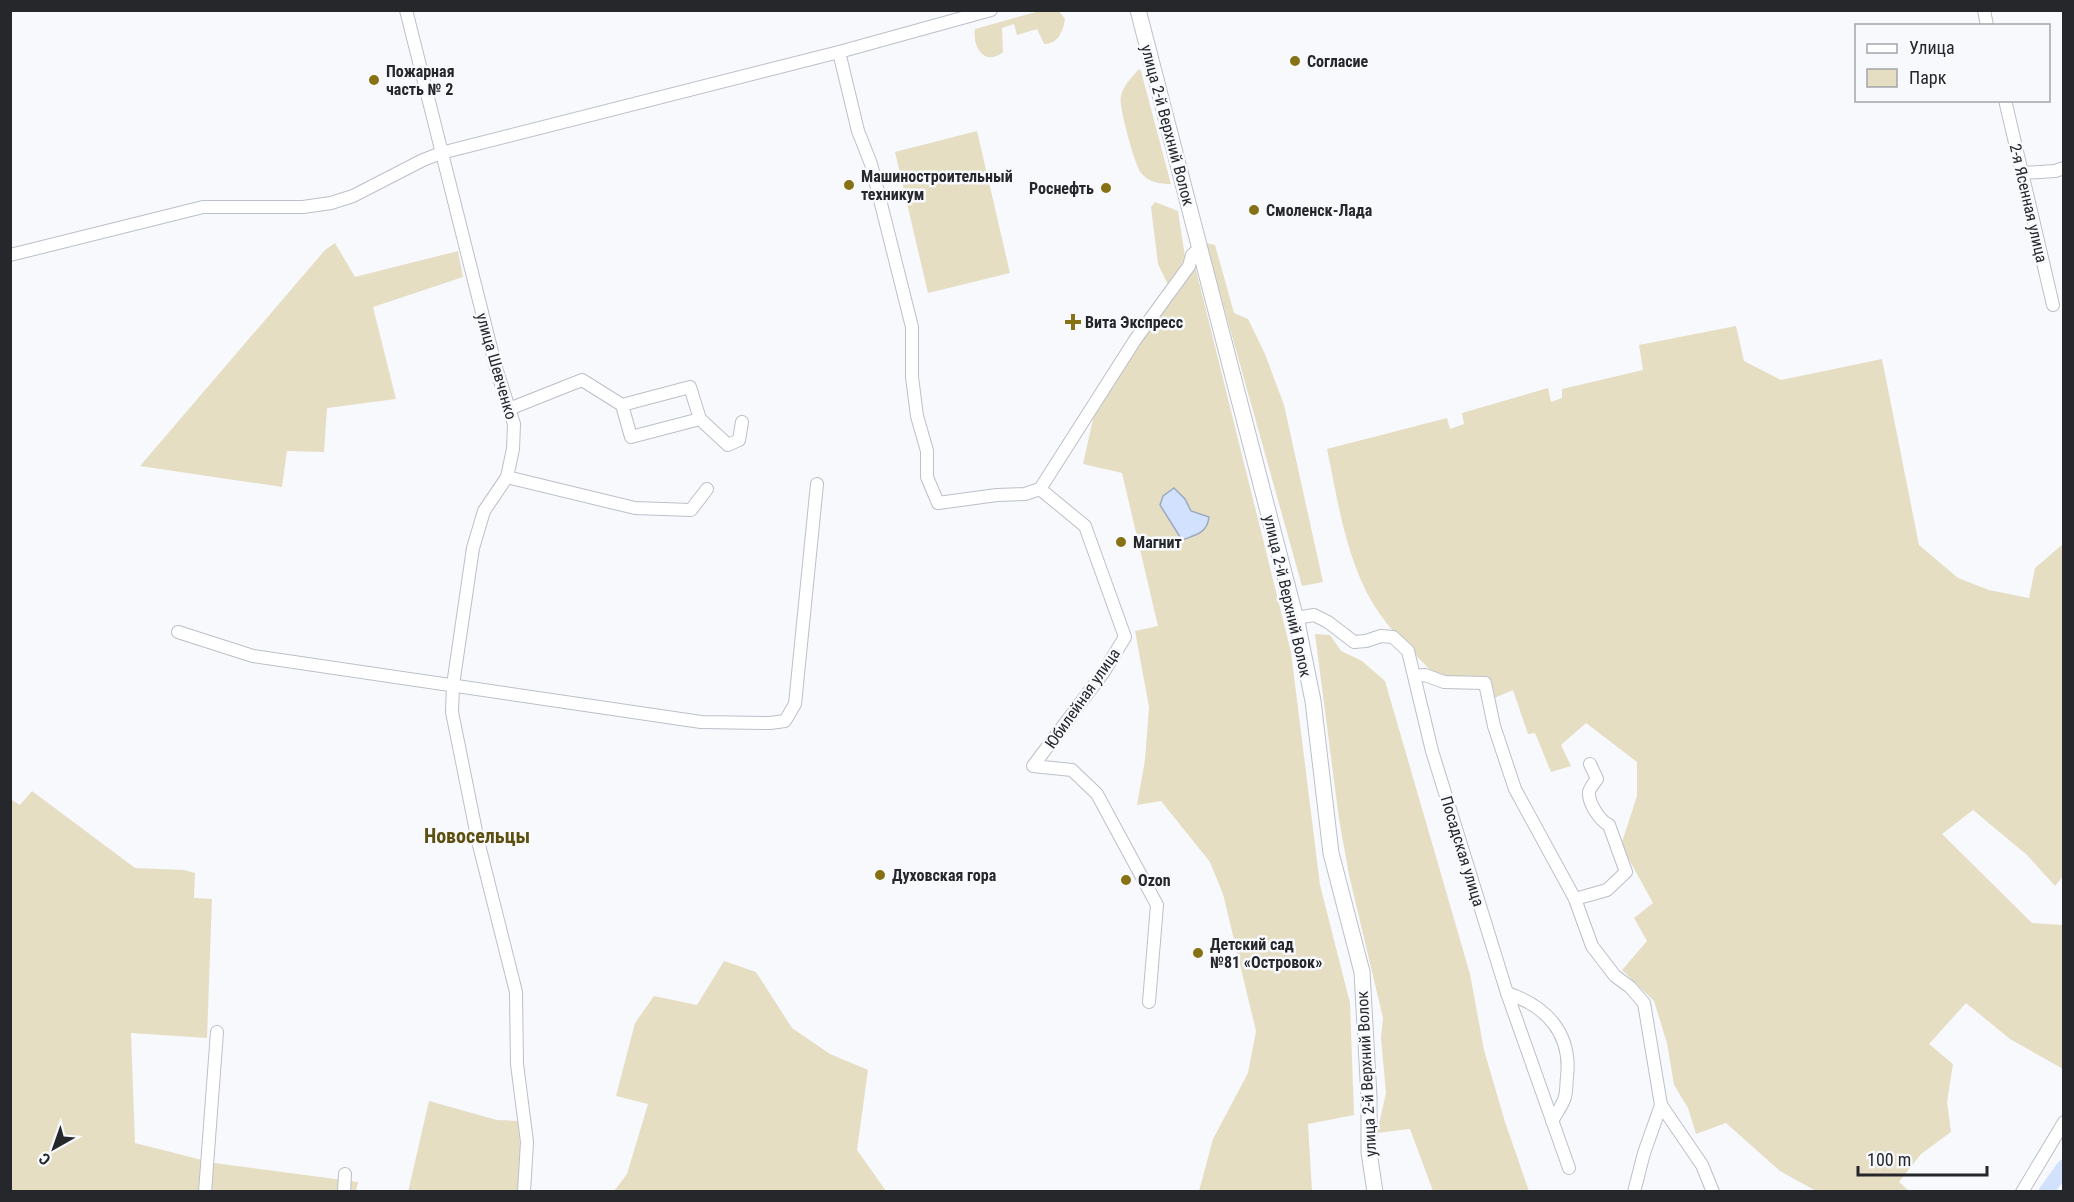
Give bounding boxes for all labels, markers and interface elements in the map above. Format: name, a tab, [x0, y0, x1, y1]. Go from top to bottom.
legend	[1855, 24, 2050, 102]
text: Улица	[1909, 37, 1955, 58]
street label: улица 2-й Верхний Волок	[1137, 43, 1198, 208]
place label: Согласие	[1307, 52, 1369, 71]
marker: Согласие	[1288, 54, 1302, 68]
place label: Пожарная часть № 2	[386, 62, 455, 99]
text: Парк	[1909, 67, 1947, 88]
marker: Пожарная часть № 2	[367, 73, 381, 87]
street label: 2-я Ясенная улица	[2006, 142, 2051, 264]
place label: Машиностроительный техникум	[861, 167, 1013, 204]
marker: Машиностроительный техникум	[842, 178, 856, 192]
place label: Роснефть	[1029, 179, 1094, 198]
marker: Роснефть	[1099, 181, 1113, 195]
place label: Смоленск-Лада	[1266, 201, 1373, 220]
marker: Смоленск-Лада	[1247, 203, 1261, 217]
street label: улица Шевченко	[472, 311, 521, 422]
place label: Вита Экспресс	[1085, 313, 1183, 332]
marker: Вита Экспресс	[1066, 315, 1080, 329]
street label: улица 2-й Верхний Волок	[1260, 513, 1315, 679]
place label: Магнит	[1133, 533, 1182, 552]
marker: Магнит	[1114, 535, 1128, 549]
street label: Юбилейная улица	[1041, 645, 1124, 752]
street label: Посадская улица	[1437, 794, 1488, 909]
district label: Новосельцы	[424, 824, 530, 848]
place label: Духовская гора	[892, 866, 997, 885]
marker: Духовская гора	[873, 868, 887, 882]
place label: Ozon	[1138, 871, 1171, 890]
marker: Ozon	[1119, 873, 1133, 887]
place label: Детский сад №81 «Островок»	[1210, 935, 1322, 972]
marker: Детский сад №81 «Островок»	[1191, 946, 1205, 960]
street label: улица 2-й Верхний Волок	[1353, 990, 1380, 1157]
north arrow	[24, 1118, 84, 1178]
scale bar	[1858, 1139, 1987, 1177]
text: С	[35, 1149, 54, 1169]
text: 100 m	[1867, 1149, 1911, 1170]

